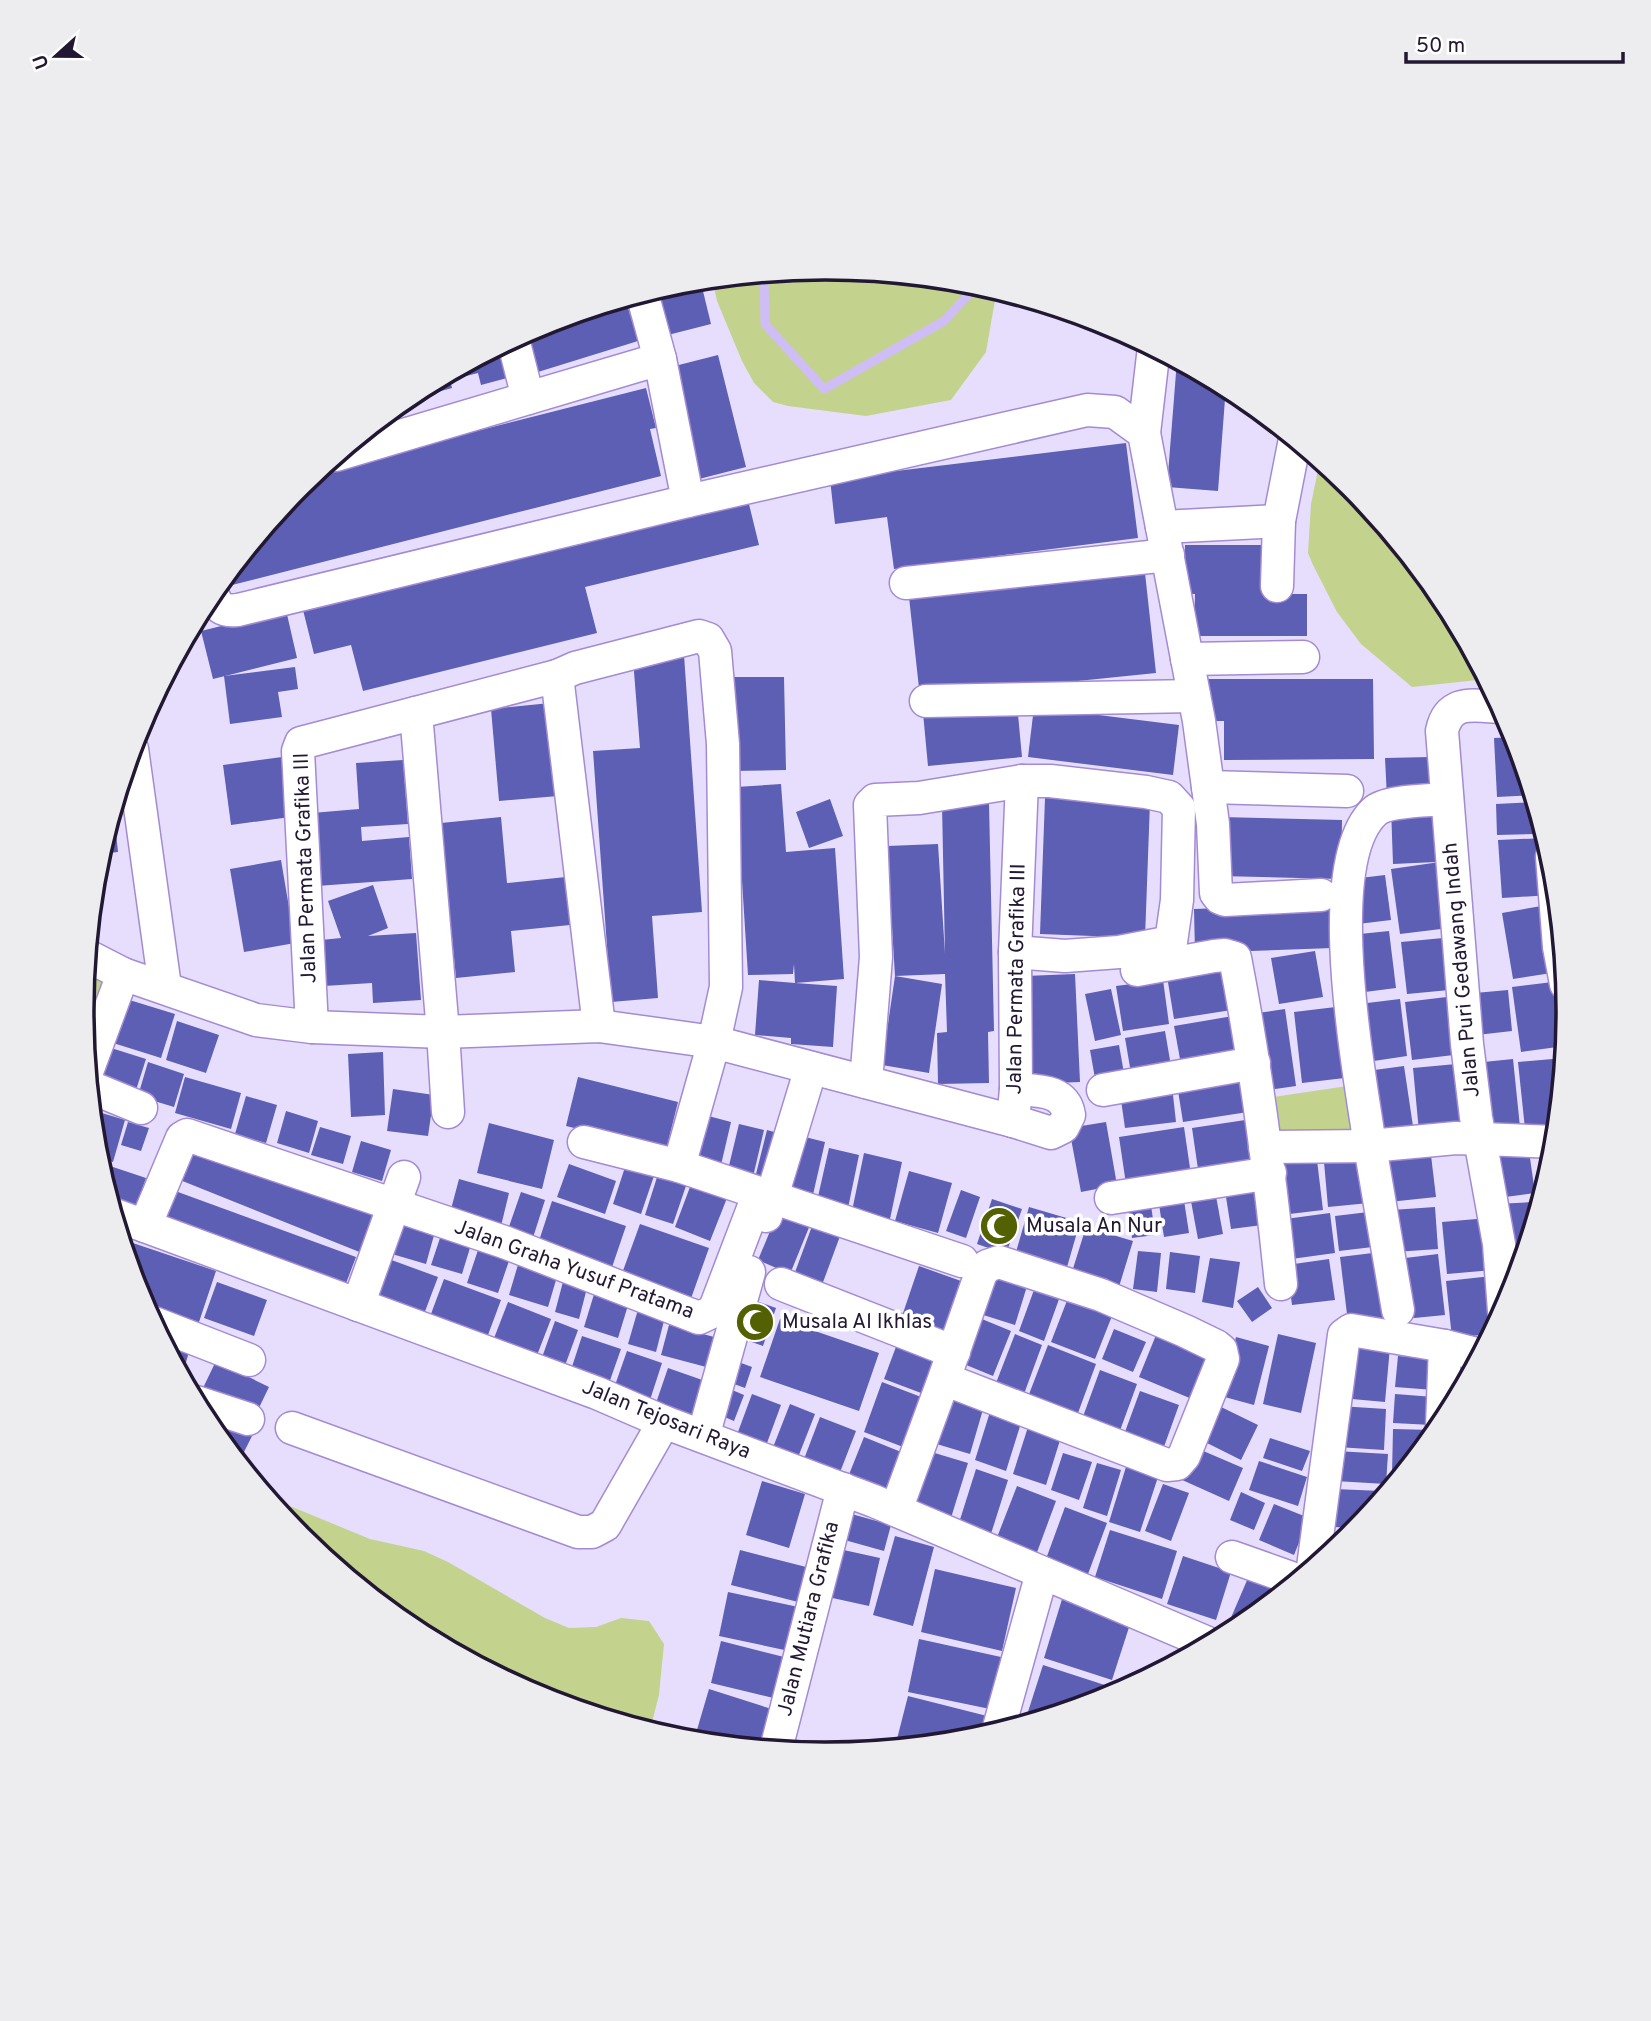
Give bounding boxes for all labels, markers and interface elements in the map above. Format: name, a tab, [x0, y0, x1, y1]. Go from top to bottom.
north arrow	[21, 21, 91, 91]
scale bar	[1406, 21, 1623, 65]
text: 50 m	[1416, 33, 1465, 60]
text: U	[28, 51, 56, 72]
street label: Jalan Permata Grafika III	[288, 752, 324, 984]
street label: Jalan Puri Gedawang Indah	[1437, 841, 1487, 1099]
street label: Jalan Permata Grafika III	[1001, 863, 1033, 1095]
mosque icon: Musala An Nur	[978, 1205, 1020, 1247]
place label: Musala An Nur	[1026, 1213, 1162, 1240]
street label: Jalan Graha Yusuf Pratama	[450, 1214, 698, 1326]
mosque icon: Musala Al Ikhlas	[734, 1301, 776, 1343]
place label: Musala Al Ikhlas	[782, 1309, 932, 1336]
street label: Jalan Tejosari Raya	[578, 1374, 754, 1466]
street label: Jalan Mutiara Grafika	[772, 1519, 846, 1719]

